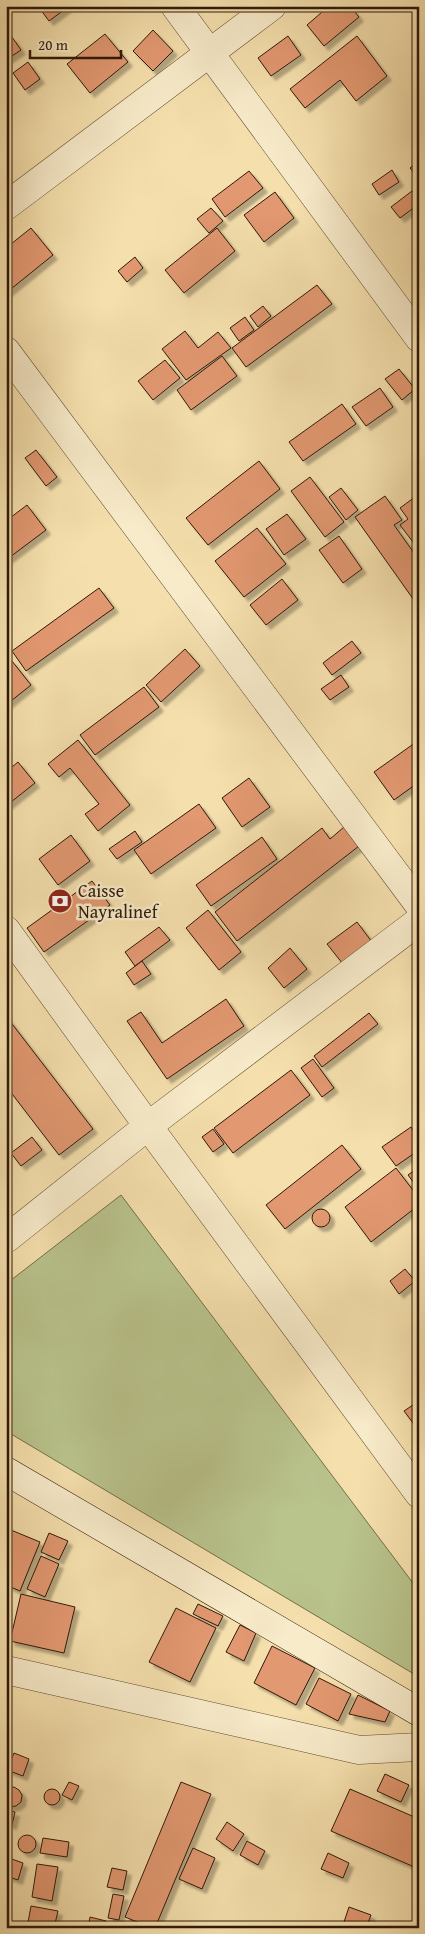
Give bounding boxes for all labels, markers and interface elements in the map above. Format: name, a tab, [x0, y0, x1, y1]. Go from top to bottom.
scale bar	[30, 28, 121, 60]
text: 20 m	[38, 34, 69, 55]
place label: Caisse Nayralinef	[78, 877, 160, 925]
bank icon: Caisse Nayralinef	[47, 888, 73, 914]

